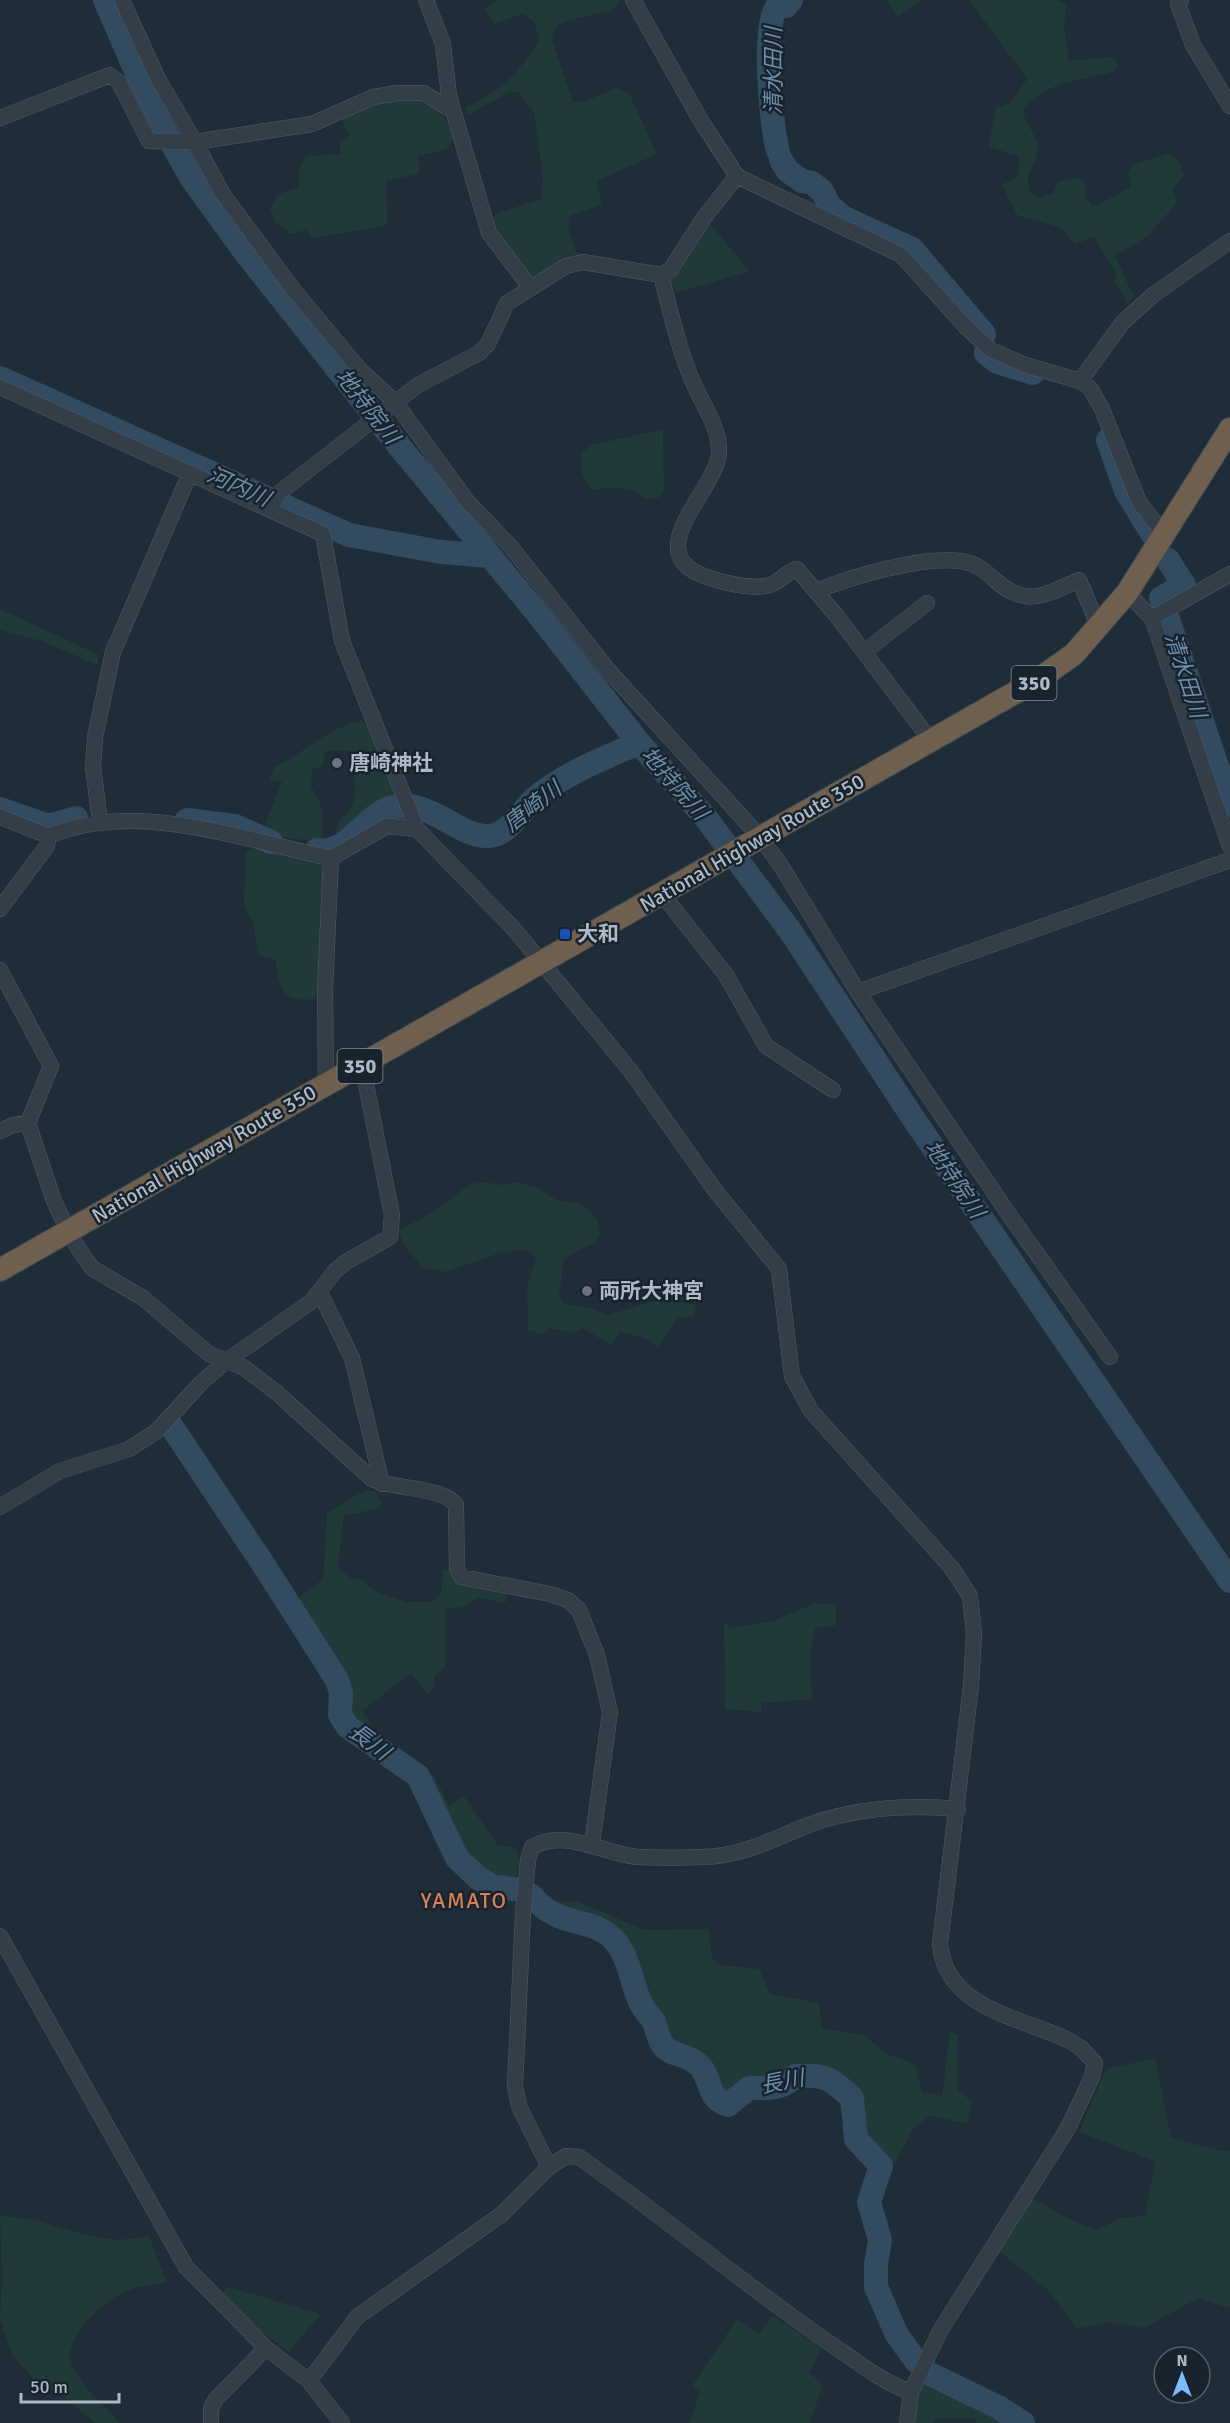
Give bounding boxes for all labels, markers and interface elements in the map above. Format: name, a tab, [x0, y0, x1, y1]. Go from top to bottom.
water label: 清水田川	[760, 25, 787, 115]
water label: 地持院川	[330, 363, 407, 451]
water label: 河内川	[203, 461, 276, 513]
water label: 清水田川	[1159, 629, 1213, 723]
road number: 350	[1012, 666, 1056, 700]
water label: 地持院川	[636, 741, 715, 827]
place label: 唐崎神社	[349, 750, 433, 776]
marker: 唐崎神社	[330, 756, 344, 770]
street label: National Highway Route 350	[635, 768, 869, 918]
water label: 唐崎川	[498, 774, 568, 837]
place label: 大和	[577, 921, 619, 947]
marker: 大和	[558, 927, 572, 941]
road number: 350	[338, 1049, 382, 1083]
street label: National Highway Route 350	[87, 1079, 321, 1229]
water label: 地持院川	[919, 1135, 991, 1225]
place label: 両所大神宮	[599, 1278, 704, 1304]
marker: 両所大神宮	[580, 1284, 594, 1298]
water label: 長川	[344, 1717, 397, 1767]
district label: YAMATO	[421, 1887, 507, 1914]
water label: 長川	[758, 2064, 808, 2099]
north arrow	[1152, 2345, 1212, 2405]
text: N	[1176, 2351, 1188, 2371]
scale bar	[21, 2366, 118, 2404]
text: 50 m	[30, 2376, 68, 2398]

